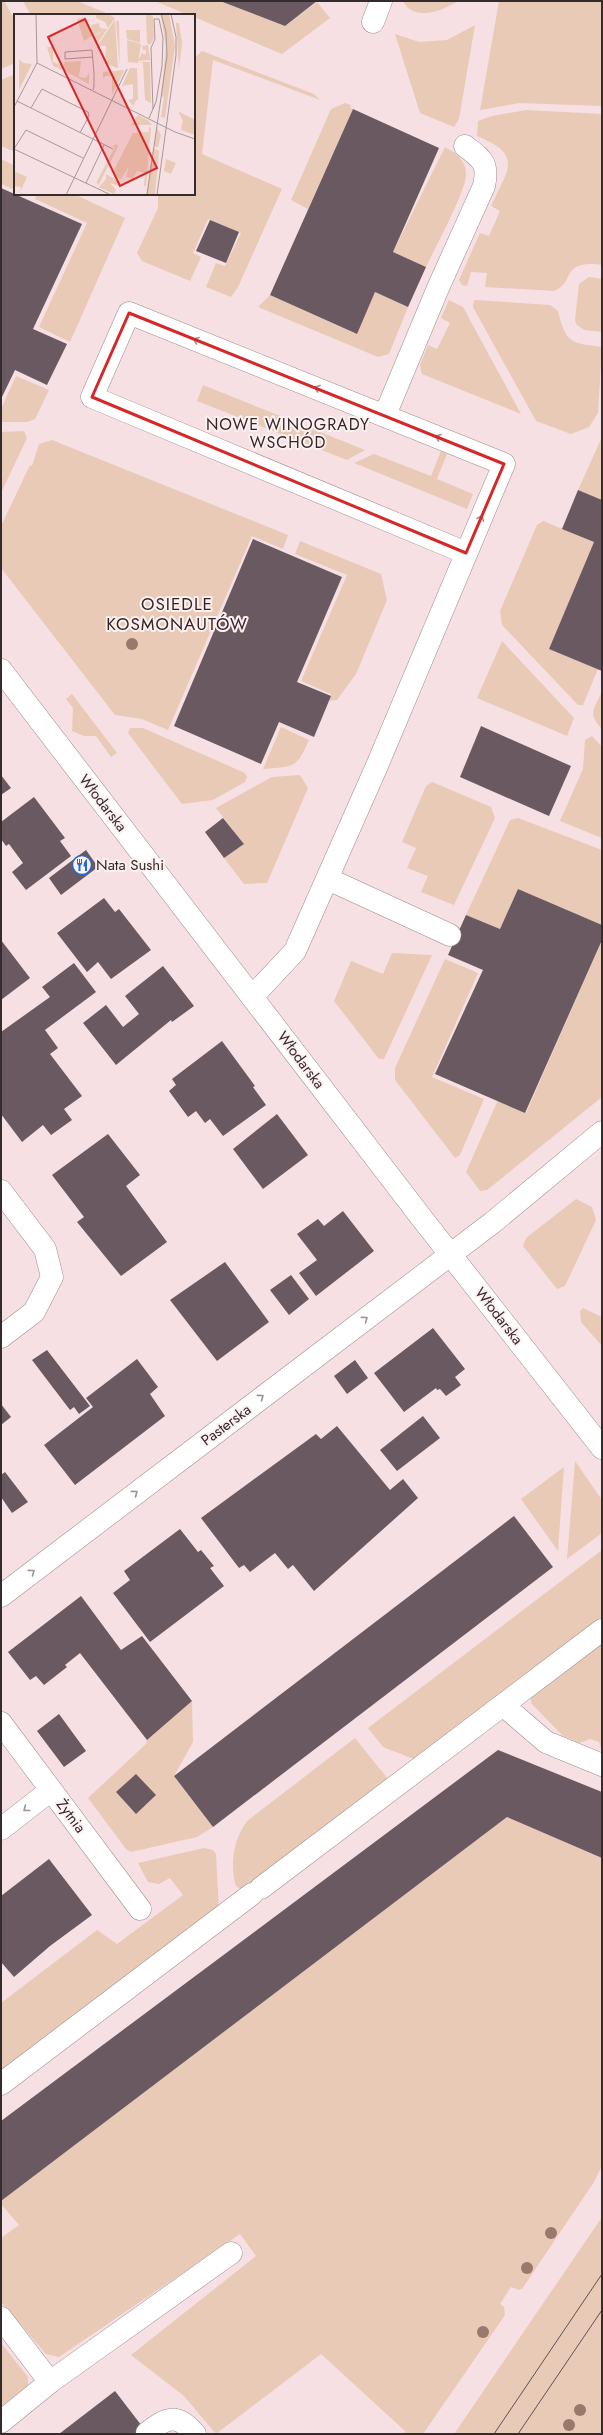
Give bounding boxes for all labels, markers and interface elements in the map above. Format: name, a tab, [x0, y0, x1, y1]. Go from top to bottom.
inset map	[14, 14, 195, 195]
one-way arrow	[193, 337, 200, 345]
one-way arrow	[314, 385, 321, 393]
district label: NOWE WINOGRADY WSCHÓD	[206, 413, 370, 454]
one-way arrow	[434, 434, 442, 442]
one-way arrow	[476, 514, 484, 522]
district label: OSIEDLE KOSMONAUTÓW	[106, 592, 248, 636]
street label: Włodarska	[74, 770, 132, 836]
restaurant icon: Nata Sushi	[71, 854, 93, 876]
place label: Nata Sushi	[96, 854, 164, 876]
street label: Włodarska	[272, 1027, 330, 1093]
street label: Włodarska	[470, 1283, 528, 1349]
one-way arrow	[360, 1317, 367, 1324]
one-way arrow	[257, 1395, 264, 1402]
street label: Pasterska	[196, 1399, 256, 1451]
one-way arrow	[131, 1491, 138, 1498]
one-way arrow	[28, 1569, 35, 1577]
street label: Żytnia	[51, 1794, 91, 1838]
one-way arrow	[23, 1805, 30, 1812]

